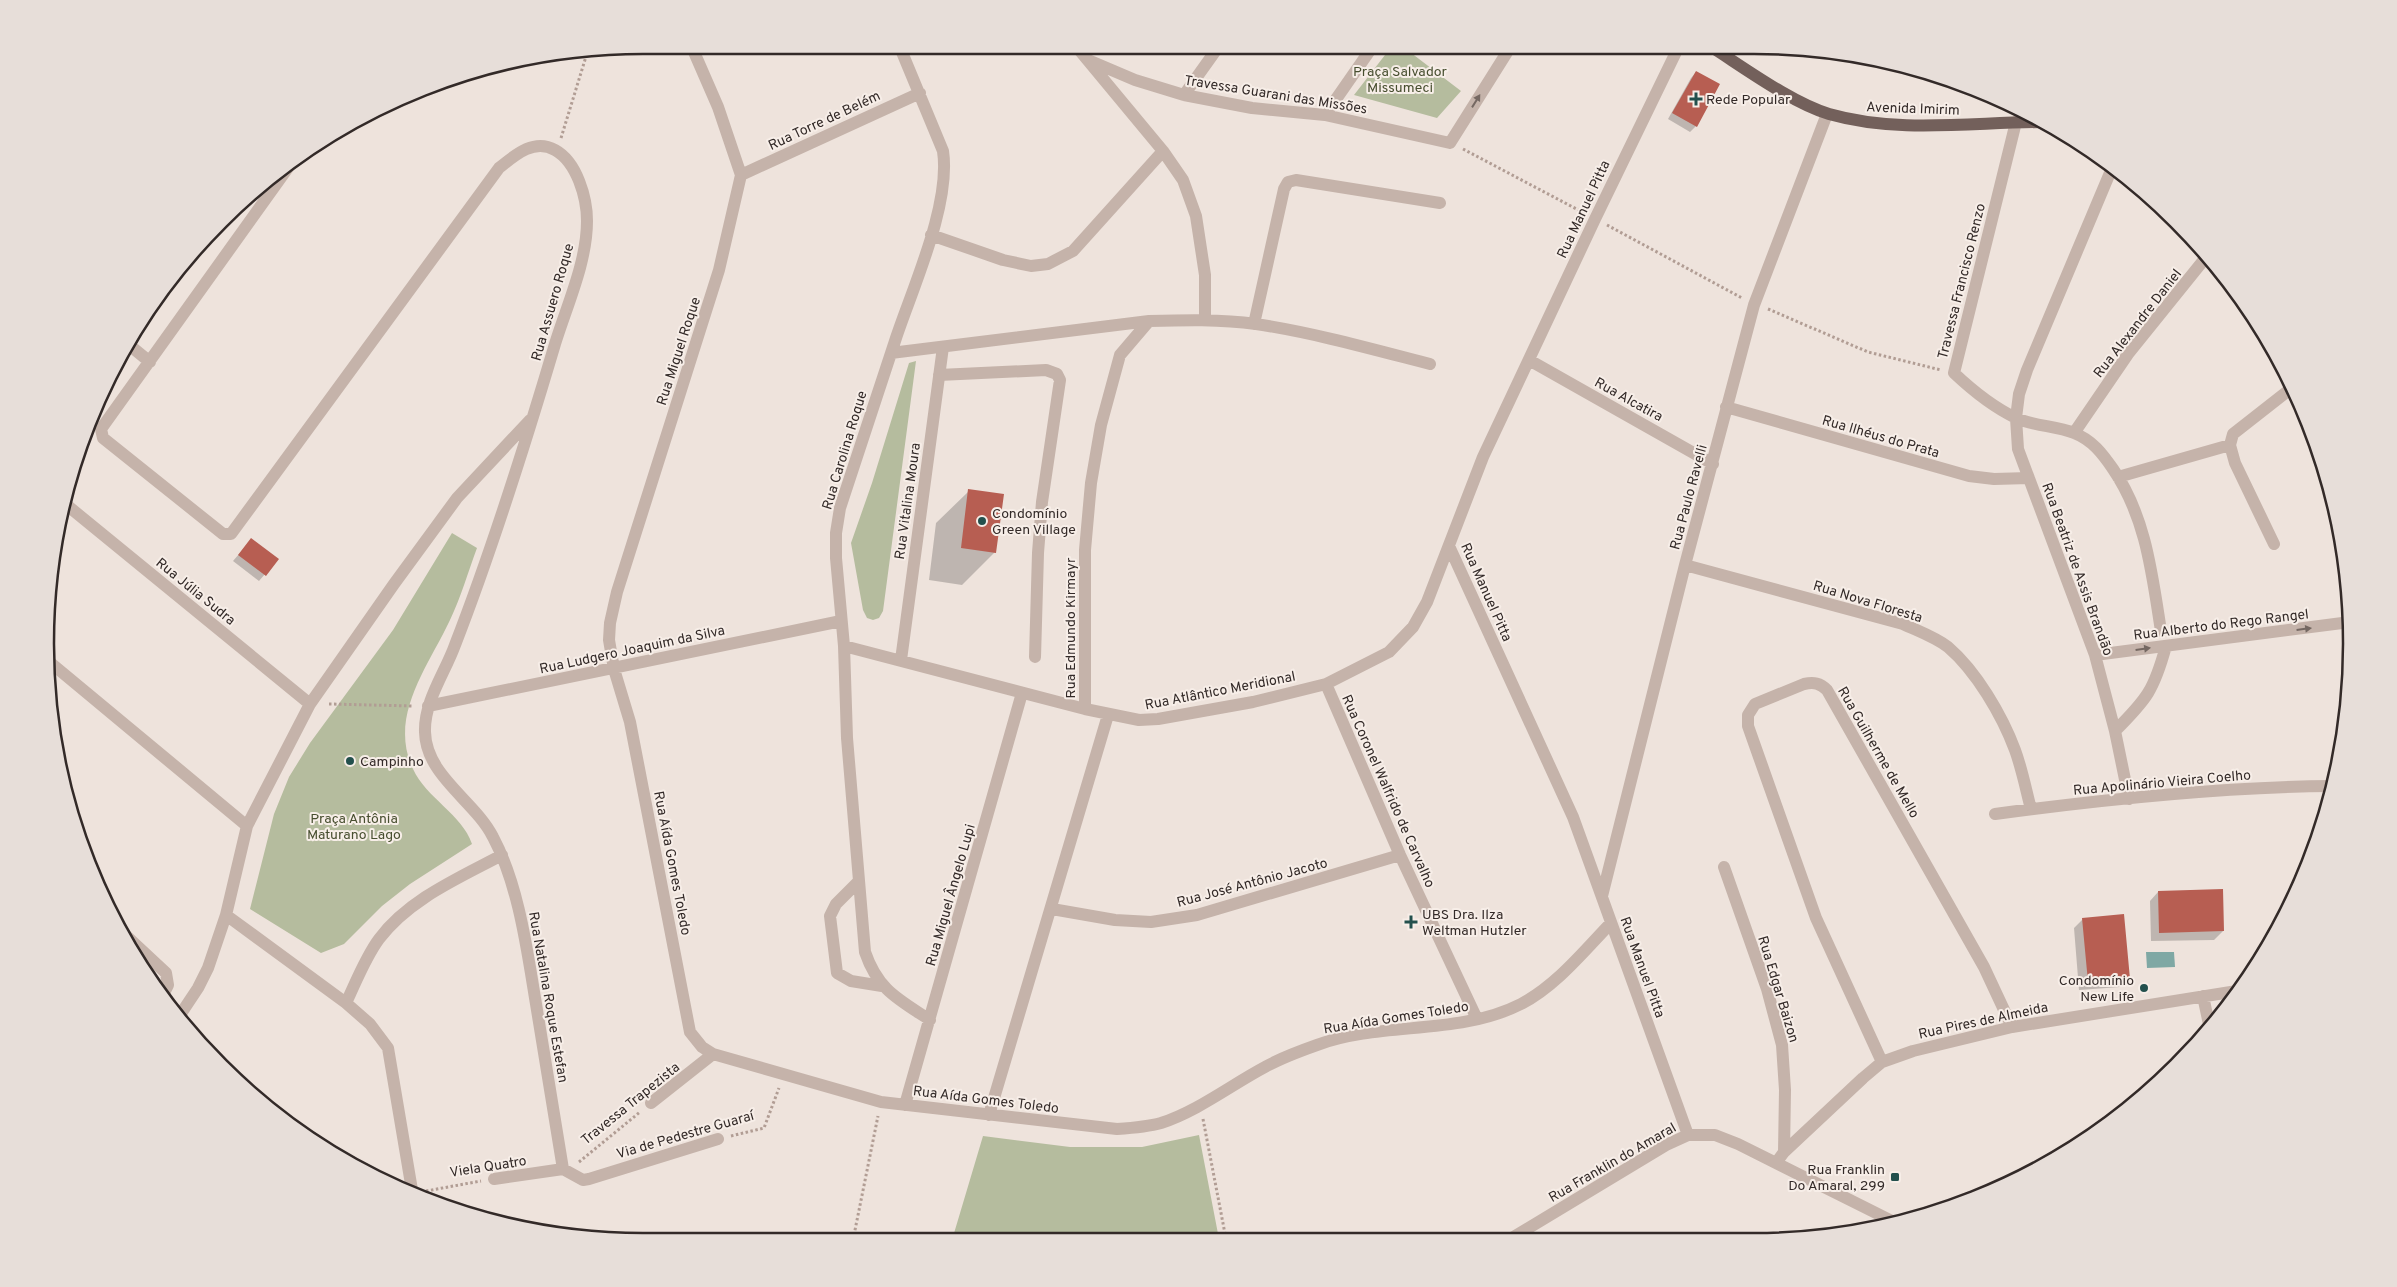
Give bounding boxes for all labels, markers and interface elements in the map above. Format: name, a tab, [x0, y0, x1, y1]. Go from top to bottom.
park label: Praça Salvador Missumeci	[1353, 64, 1448, 97]
street label: Travessa Guarani das Missões	[1183, 73, 1368, 118]
street label: Rua Torre de Belém	[766, 88, 883, 155]
place label: Rede Popular	[1706, 92, 1791, 109]
marker: Rede Popular	[1690, 93, 1702, 105]
one-way arrow	[1471, 95, 1481, 108]
street label: Avenida Imirim	[1866, 99, 1960, 120]
street label: Rua Manuel Pitta	[1554, 158, 1615, 261]
street label: Travessa Francisco Renzo	[1935, 202, 1990, 361]
street label: Rua Assuero Roque	[529, 242, 578, 363]
street label: Rua Alexandre Daniel	[2090, 266, 2186, 382]
street label: Rua Miguel Roque	[654, 295, 705, 408]
street label: Rua Alcatira	[1591, 375, 1665, 426]
street label: Rua Carolina Roque	[819, 389, 872, 512]
street label: Rua Ilhéus do Prata	[1820, 413, 1941, 462]
street label: Rua Vitalina Moura	[892, 442, 925, 561]
street label: Rua Paulo Ravelli	[1667, 443, 1712, 552]
street label: Rua Beatriz de Assis Brandão	[2037, 481, 2116, 659]
place label: Condomínio Green Village	[992, 506, 1076, 539]
marker: Condomínio Green Village	[976, 515, 988, 527]
street label: Rua Manuel Pitta	[1456, 541, 1515, 645]
street label: Rua Júlia Sudra	[152, 555, 238, 630]
street label: Rua Edmundo Kirmayr	[1063, 557, 1080, 698]
street label: Rua Nova Floresta	[1811, 578, 1924, 627]
street label: Rua Alberto do Rego Rangel	[2133, 606, 2310, 645]
street label: Rua Ludgero Joaquim da Silva	[538, 623, 727, 678]
one-way arrow	[2297, 625, 2313, 633]
one-way arrow	[2135, 645, 2151, 653]
street label: Rua Atlântico Meridional	[1144, 669, 1297, 714]
street label: Rua Guilherme de Mello	[1833, 684, 1922, 822]
street label: Rua Coronel Walfrido de Carvalho	[1337, 692, 1438, 891]
place label: Campinho	[360, 754, 424, 771]
marker: Campinho	[344, 755, 356, 767]
street label: Rua Apolinário Vieira Coelho	[2073, 767, 2252, 800]
street label: Rua Aída Gomes Toledo	[649, 790, 694, 937]
park label: Praça Antônia Maturano Lago	[307, 811, 401, 844]
street label: Rua Miguel Ângelo Lupi	[922, 822, 980, 968]
street label: Rua José Antônio Jacoto	[1175, 855, 1330, 912]
place label: UBS Dra. Ilza Weltman Hutzler	[1422, 907, 1527, 940]
street label: Rua Natalina Roque Estefan	[524, 910, 571, 1084]
marker: UBS Dra. Ilza Weltman Hutzler	[1404, 915, 1418, 929]
street label: Rua Manuel Pitta	[1615, 915, 1668, 1020]
street label: Rua Edgar Baizon	[1753, 934, 1802, 1045]
place label: Condomínio New Life	[2059, 973, 2134, 1006]
marker: Condomínio New Life	[2138, 982, 2150, 994]
street label: Rua Aída Gomes Toledo	[1322, 999, 1470, 1038]
street label: Rua Pires de Almeida	[1917, 999, 2050, 1044]
street label: Travessa Trapezista	[578, 1059, 684, 1149]
street label: Rua Aída Gomes Toledo	[912, 1083, 1060, 1118]
street label: Via de Pedestre Guaraí	[615, 1107, 758, 1163]
street label: Rua Franklin do Amaral	[1546, 1120, 1680, 1207]
street label: Viela Quatro	[449, 1153, 528, 1182]
place label: Rua Franklin Do Amaral, 299	[1788, 1162, 1885, 1195]
marker: Rua Franklin Do Amaral, 299	[1889, 1171, 1901, 1183]

